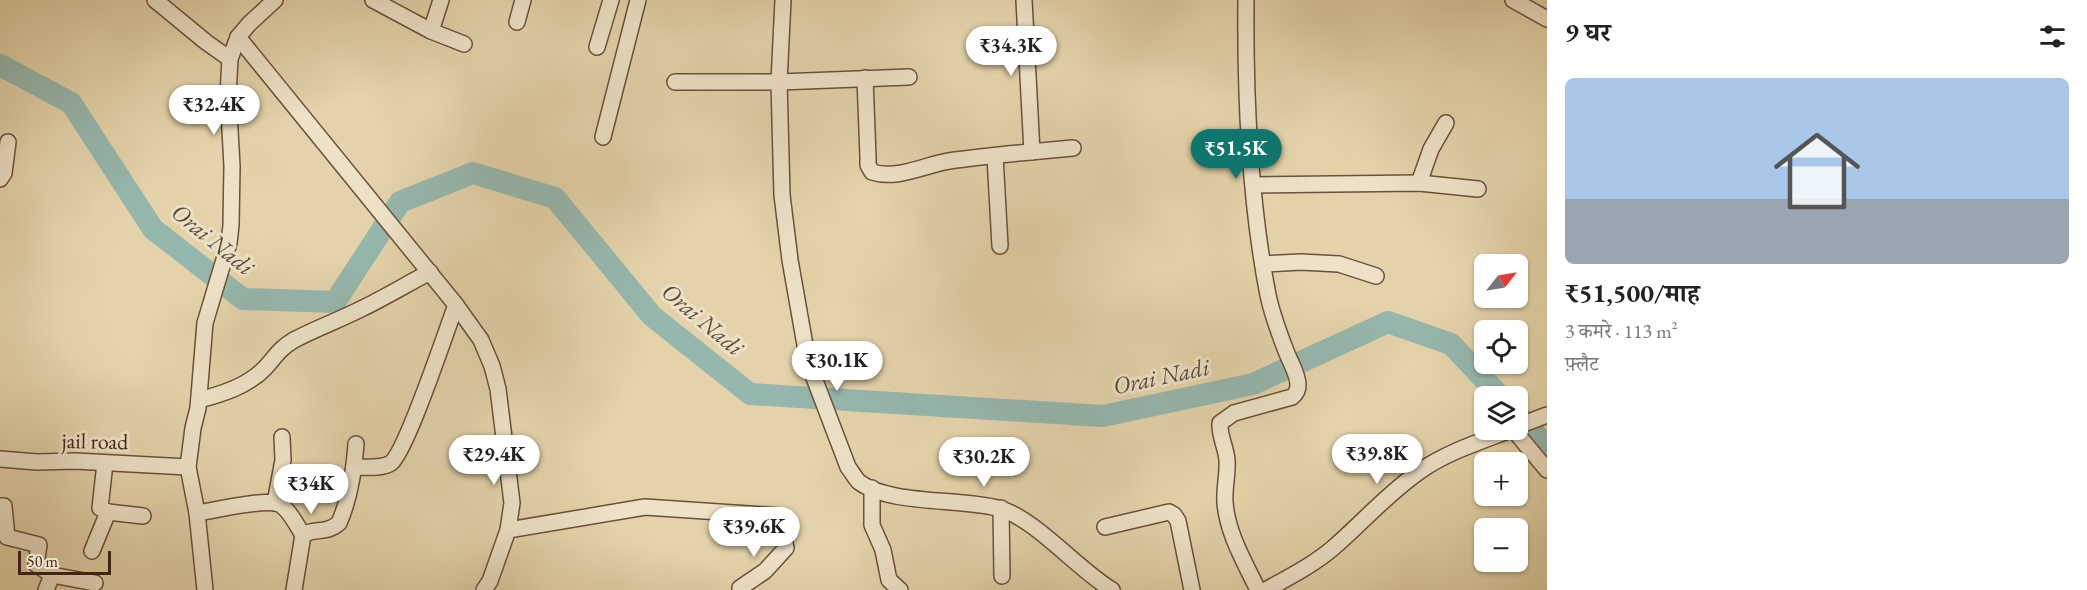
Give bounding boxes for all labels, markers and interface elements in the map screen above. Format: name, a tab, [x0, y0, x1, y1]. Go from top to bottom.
text: 9 घर	[1565, 15, 1611, 49]
icon: filters	[2036, 20, 2069, 53]
pin: ₹34.3K	[962, 26, 1060, 77]
text: ₹34.3K	[980, 32, 1042, 58]
pin: ₹32.4K	[165, 85, 263, 136]
text: ₹32.4K	[183, 91, 245, 117]
icon: home	[1763, 117, 1871, 225]
pin: ₹51.5K	[1187, 129, 1285, 180]
text: ₹51.5K	[1205, 135, 1267, 161]
water label: Orai Nadi	[165, 196, 261, 282]
north arrow	[1474, 254, 1528, 308]
map controls	[1474, 254, 1528, 572]
water label: Orai Nadi	[656, 276, 751, 363]
text: ₹51,500/माह	[1565, 276, 1700, 310]
text: 3 कमरे · 113 m²	[1565, 318, 1678, 344]
button: locate	[1474, 320, 1528, 374]
pin: ₹30.1K	[788, 341, 886, 392]
text: ₹30.1K	[806, 347, 868, 373]
water label: Orai Nadi	[1110, 350, 1213, 401]
text: फ़्लैट	[1565, 351, 1598, 377]
button: layers	[1474, 386, 1528, 440]
street label: jail road	[60, 426, 129, 456]
pin: ₹39.8K	[1328, 434, 1426, 485]
pin: ₹29.4K	[445, 435, 543, 486]
pin: ₹30.2K	[935, 437, 1033, 488]
text: ₹39.8K	[1346, 440, 1408, 466]
text: ₹29.4K	[463, 441, 525, 467]
text: ₹30.2K	[953, 443, 1015, 469]
button: +	[1474, 452, 1528, 506]
pin: ₹34K	[275, 464, 347, 515]
text: ₹34K	[288, 470, 334, 496]
pin: ₹39.6K	[705, 507, 803, 558]
text: ₹39.6K	[723, 513, 785, 539]
button: −	[1474, 518, 1528, 572]
scale bar	[18, 548, 111, 576]
text: 50 m	[27, 551, 58, 572]

